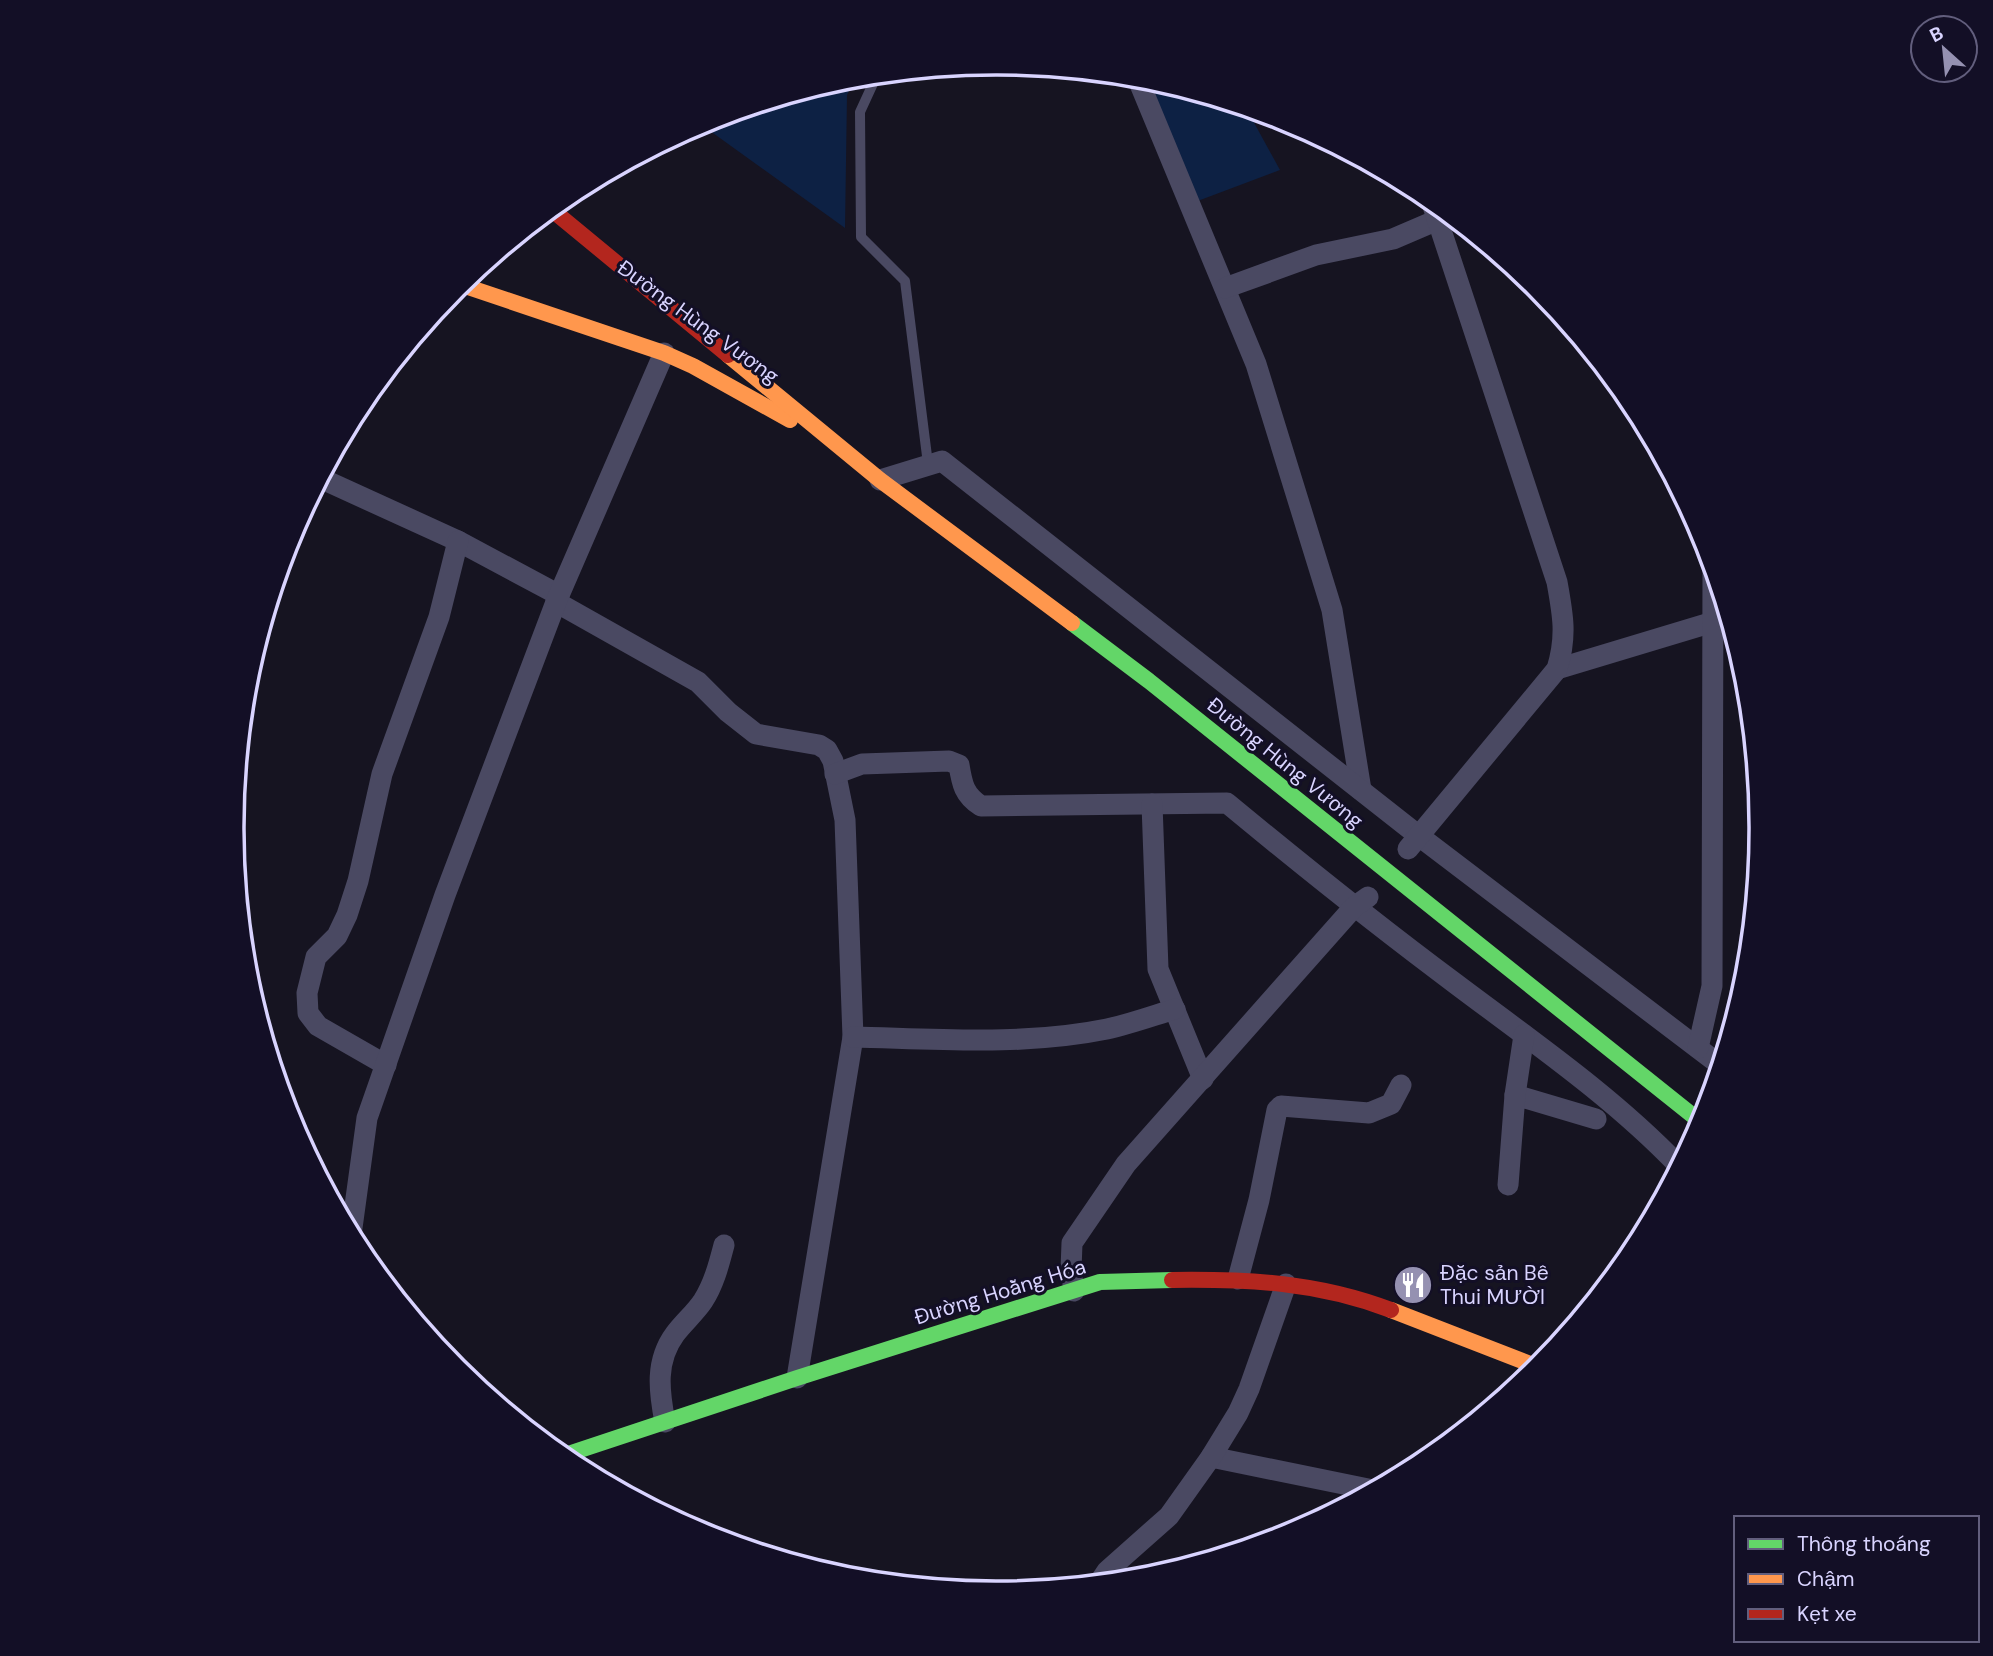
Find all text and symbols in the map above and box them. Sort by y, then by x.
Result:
north arrow [1909,14,1979,84]
text: B [1925,20,1948,48]
street label: Đường Hùng Vương [612,254,785,390]
street label: Đường Hùng Vương [1201,691,1369,835]
street label: Đường Hoằng Hóa [911,1253,1089,1331]
place label: Đặc sản Bê Thui MƯỜI [1440,1259,1549,1311]
restaurant icon: Đặc sản Bê Thui MƯỜI [1392,1264,1434,1306]
legend [1734,1516,1979,1642]
text: Thông thoáng [1797,1530,1931,1558]
text: Chậm [1797,1565,1855,1593]
text: Kẹt xe [1797,1600,1857,1628]

